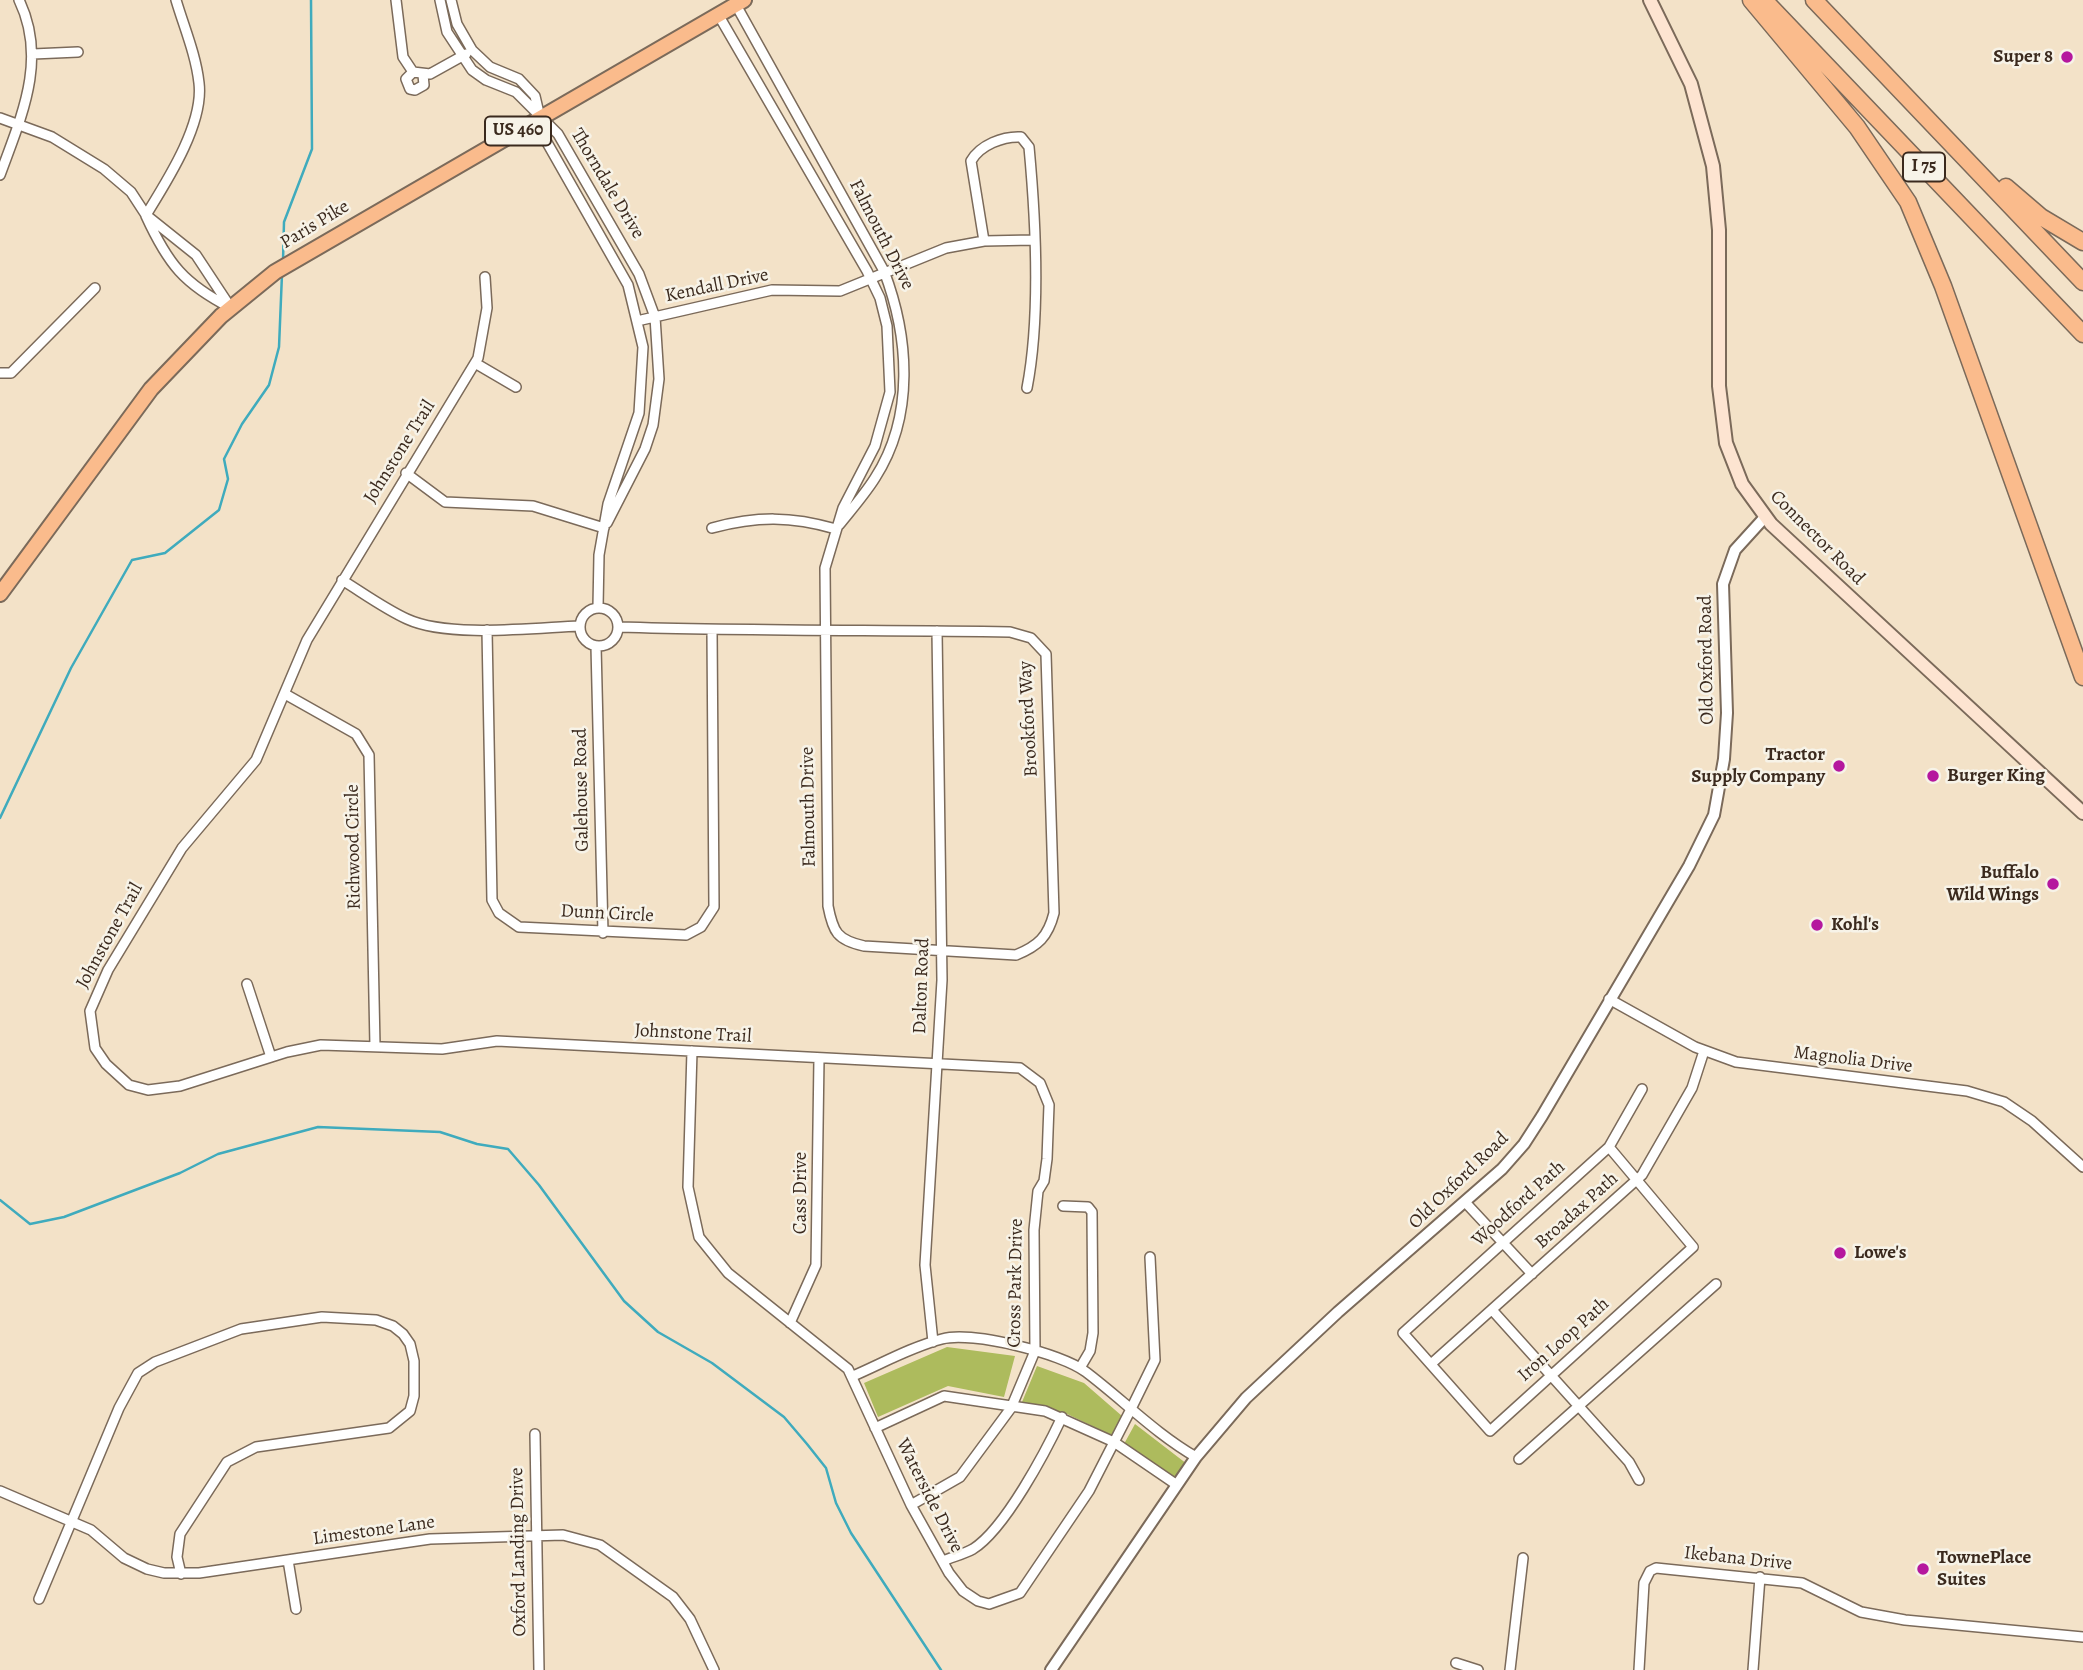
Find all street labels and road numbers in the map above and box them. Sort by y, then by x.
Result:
road number: US 460 [485,116,551,146]
street label: Thorndale Drive [565,125,649,243]
road number: I 75 [1903,152,1945,182]
street label: Falmouth Drive [843,176,919,294]
street label: Paris Pike [276,196,354,254]
street label: Kendall Drive [663,264,771,308]
street label: Johnstone Trail [359,396,441,508]
street label: Connector Road [1765,486,1869,590]
street label: Old Oxford Road [1694,595,1720,725]
street label: Brookford Way [1015,660,1043,778]
street label: Galehouse Road [570,728,594,852]
street label: Falmouth Drive [797,746,821,868]
street label: Richwood Circle [342,784,366,910]
street label: Johnstone Trail [72,879,148,993]
street label: Dunn Circle [560,900,654,928]
street label: Dalton Road [909,937,935,1035]
street label: Johnstone Trail [634,1020,752,1048]
street label: Magnolia Drive [1792,1041,1914,1079]
street label: Old Oxford Road [1404,1128,1514,1234]
street label: Cass Drive [790,1152,812,1234]
street label: Woodford Path [1468,1156,1570,1252]
street label: Broadax Path [1531,1168,1623,1254]
street label: Cross Park Drive [1003,1218,1029,1348]
street label: Iron Loop Path [1514,1293,1614,1387]
street label: Waterside Drive [890,1435,968,1557]
street label: Oxford Landing Drive [506,1467,532,1637]
street label: Limestone Lane [312,1511,436,1551]
street label: Ikebana Drive [1683,1542,1793,1576]

